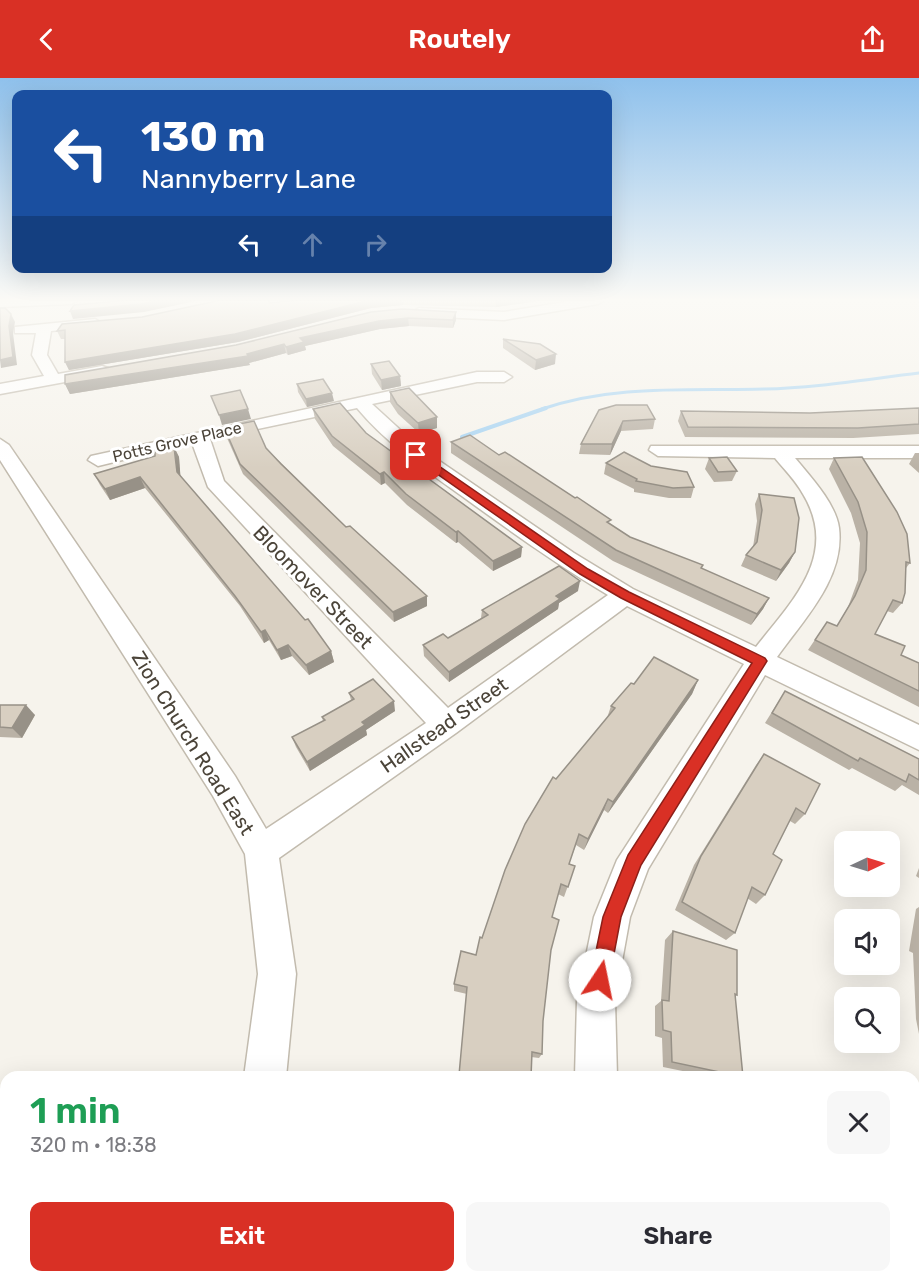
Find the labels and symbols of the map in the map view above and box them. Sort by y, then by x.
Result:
street label: Potts Grove Place [111,418,243,466]
pin [390,429,441,480]
street label: Bloomover Street [248,520,378,654]
street label: Zion Church Road East [127,647,259,839]
street label: Hallstead Street [376,672,512,778]
north arrow [834,831,900,897]
position arrow [568,948,632,1012]

